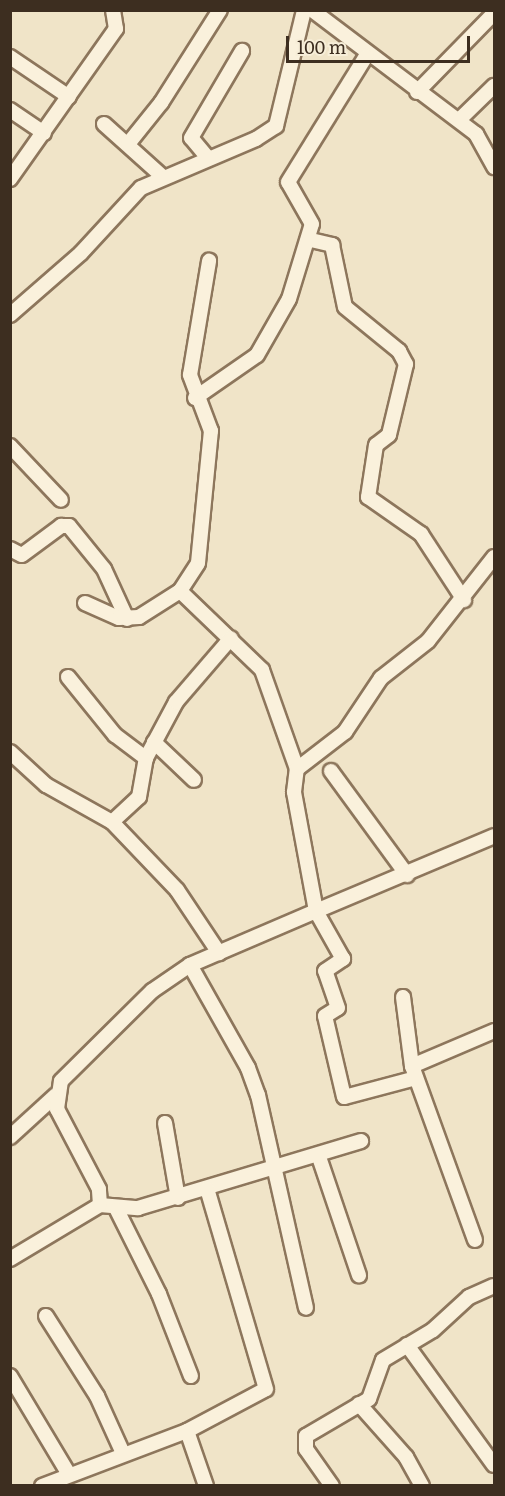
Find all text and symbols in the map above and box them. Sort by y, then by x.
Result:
scale bar [289,24,474,62]
text: 100 m [297,33,346,60]

